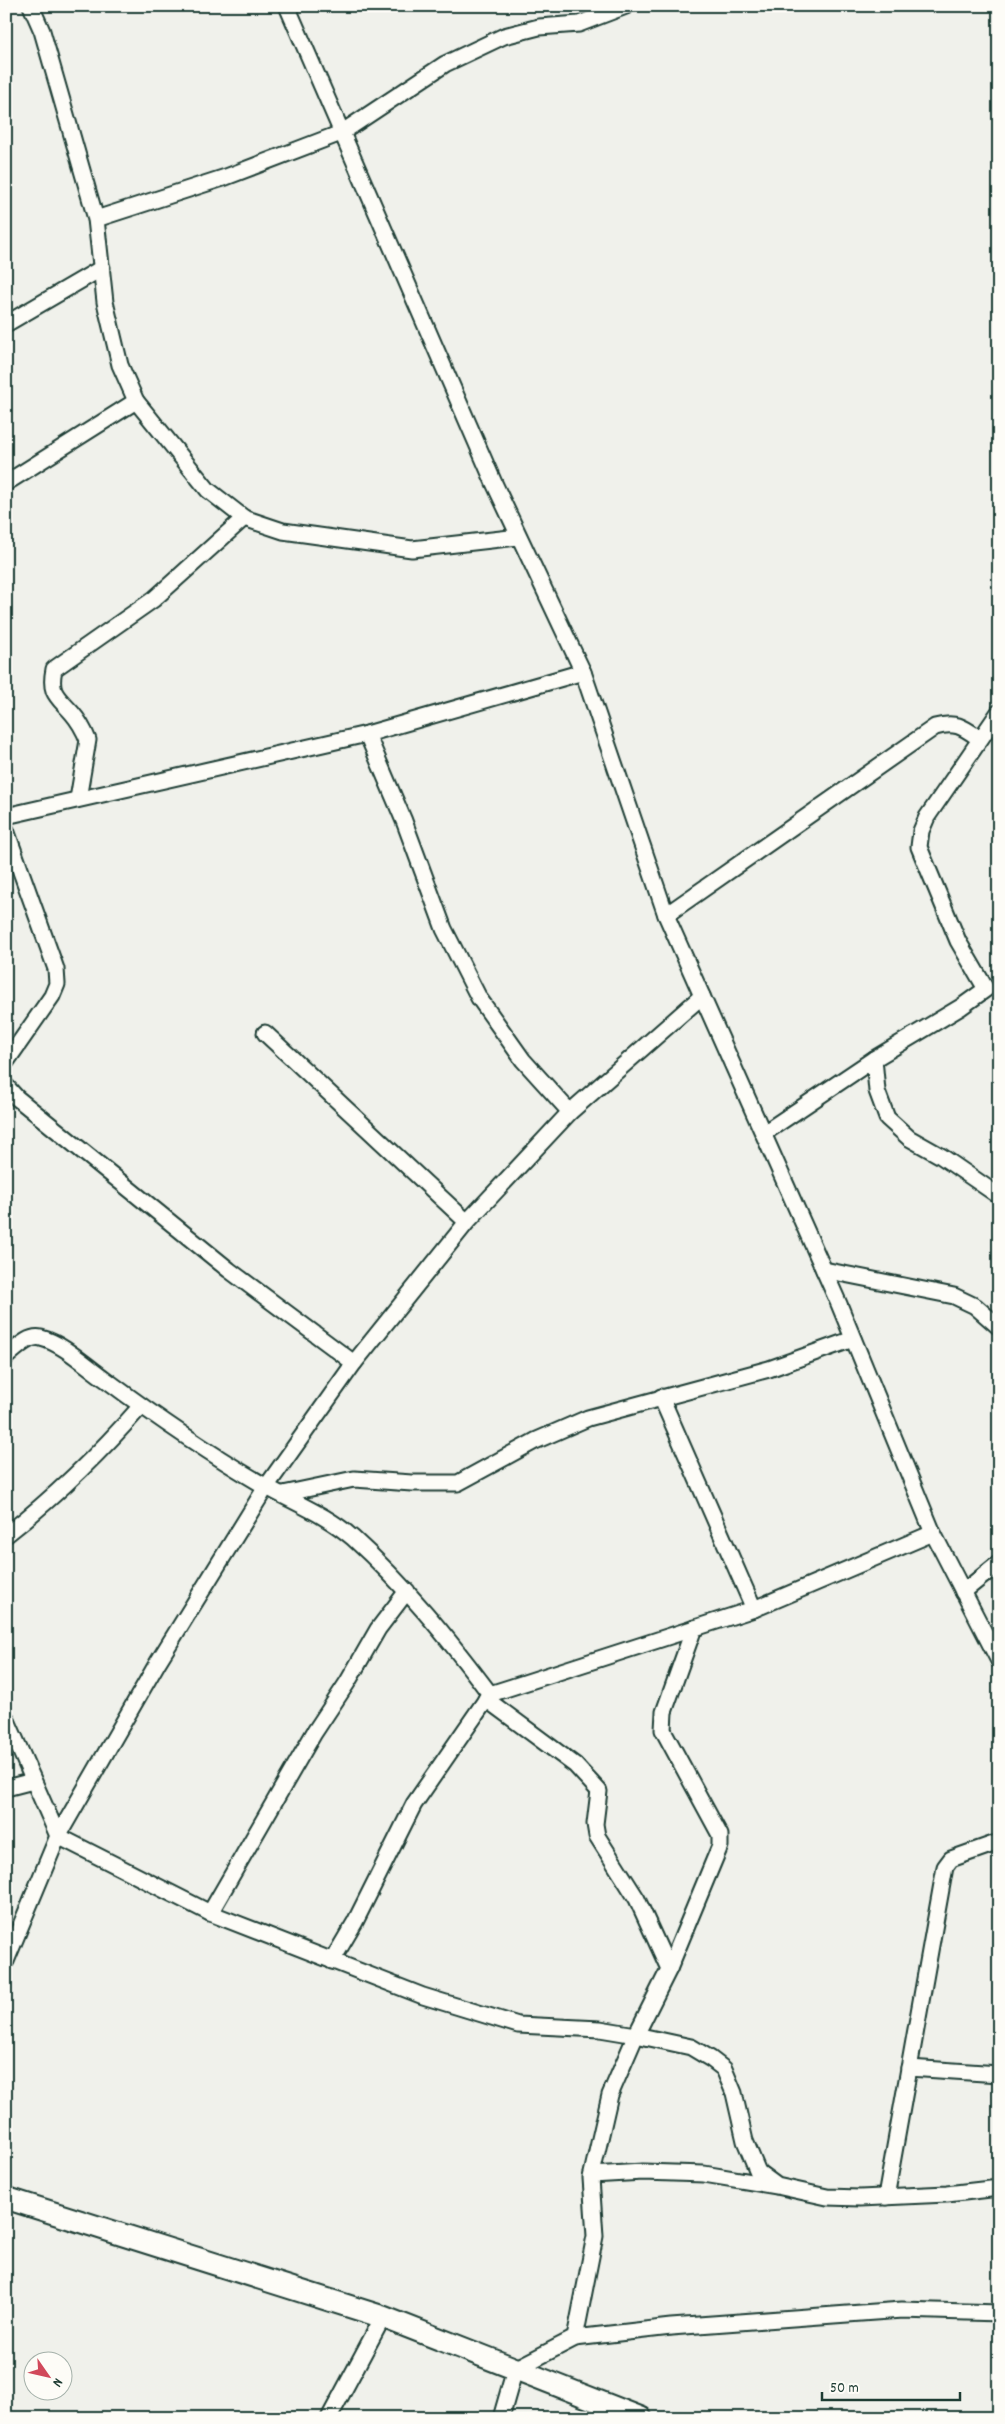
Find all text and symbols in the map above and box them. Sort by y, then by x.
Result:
north arrow [22,2352,72,2402]
scale bar [822,2369,960,2401]
text: N [47,2374,67,2391]
text: 50 m [830,2378,859,2400]

